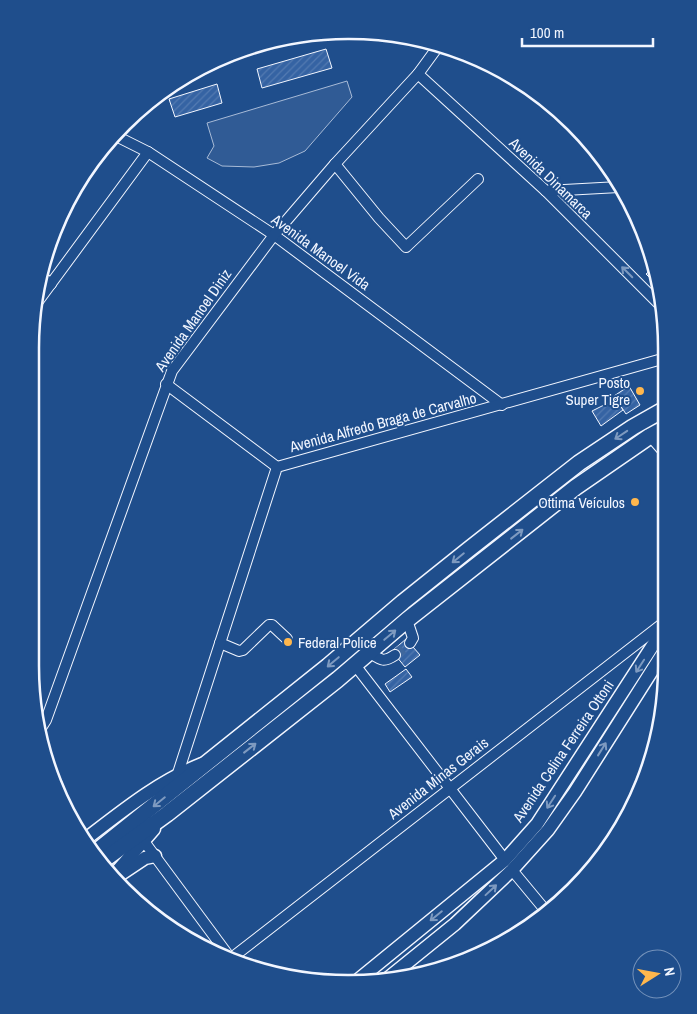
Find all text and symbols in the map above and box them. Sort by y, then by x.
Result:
scale bar [522,15,653,47]
text: 100 m [530,22,564,43]
street label: Avenida Dinamarca [504,132,597,223]
street label: Avenida Manoel Vida [267,208,375,295]
street label: Avenida Manoel Diniz [149,264,236,376]
one-way arrow [620,266,633,278]
place label: Posto Super Tigre [566,372,630,410]
marker: Posto Super Tigre [634,385,646,397]
street label: Avenida Alfredo Braga de Carvalho [286,387,479,457]
one-way arrow [614,430,628,440]
place label: Ottima Veículos [538,492,625,513]
marker: Ottima Veículos [629,496,641,508]
one-way arrow [510,529,524,539]
one-way arrow [452,552,465,563]
one-way arrow [383,629,396,641]
place label: Federal Police [298,632,377,653]
marker: Federal Police [282,636,294,648]
one-way arrow [327,656,340,667]
one-way arrow [635,659,645,673]
street label: Avenida Celina Ferreira Ottoni [507,676,619,827]
street label: Avenida Minas Gerais [383,732,493,825]
one-way arrow [243,743,256,754]
one-way arrow [597,743,607,757]
one-way arrow [546,795,556,809]
one-way arrow [153,796,166,807]
one-way arrow [484,884,497,896]
one-way arrow [430,910,443,921]
north arrow [632,949,682,999]
text: N [660,966,679,977]

